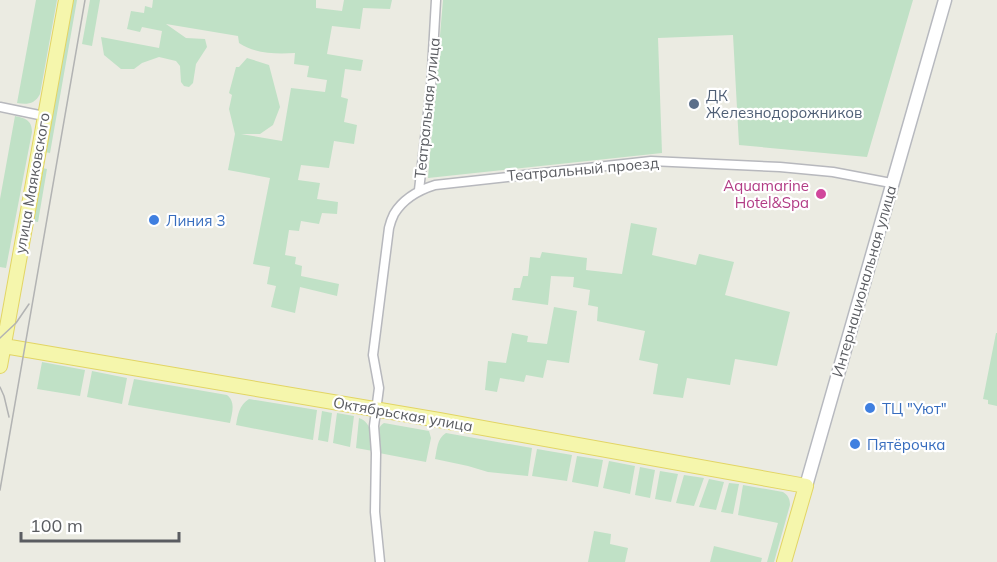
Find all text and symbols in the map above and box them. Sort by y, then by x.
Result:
street label: Театральная улица [410,37,444,179]
place label: ДК Железнодорожников [706,86,862,122]
marker: ДК Железнодорожников [687,97,701,111]
street label: улица Маяковского [10,111,54,255]
street label: Театральный проезд [506,153,660,185]
place label: Aquamarine Hotel&Spa [723,176,809,212]
street label: Интернациональная улица [828,183,900,379]
marker: Aquamarine Hotel&Spa [814,187,828,201]
place label: Линия 3 [166,211,225,230]
marker: Линия 3 [147,213,161,227]
street label: Октябрьская улица [332,392,474,436]
place label: ТЦ "Уют" [882,399,947,418]
marker: ТЦ "Уют" [863,401,877,415]
place label: Пятёрочка [867,435,945,454]
marker: Пятёрочка [848,437,862,451]
scale bar [21,505,178,543]
text: 100 m [30,514,83,537]

